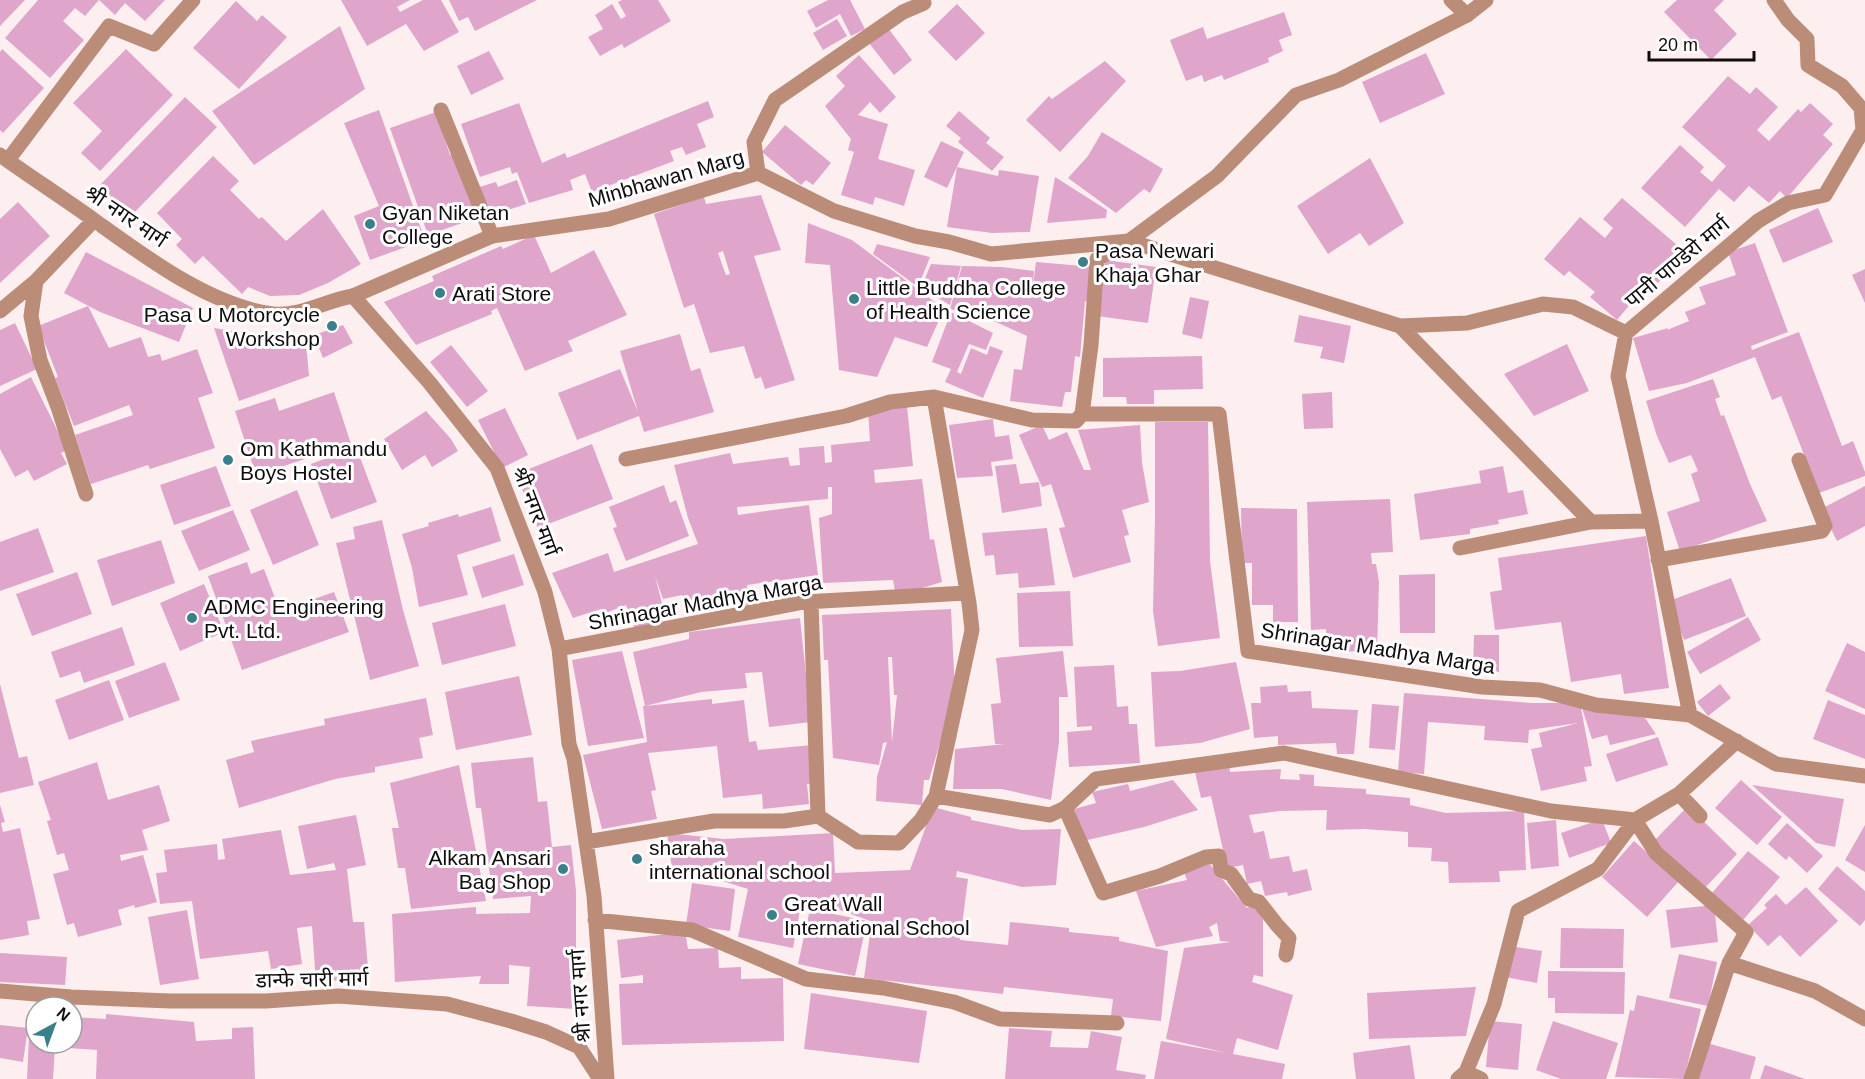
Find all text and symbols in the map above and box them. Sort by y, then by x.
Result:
scale bar [1649,24,1754,62]
text: 20 m [1658,35,1698,55]
street label: Minbhawan Marg [585,145,747,211]
street label: श्री नगर मार्ग [81,180,172,252]
place label: Gyan Niketan College [382,201,509,248]
street label: पानी पाण्डेरो मार्ग [1620,211,1735,312]
marker: Gyan Niketan College [363,217,377,231]
place label: Pasa Newari Khaja Ghar [1095,239,1214,286]
marker: Pasa Newari Khaja Ghar [1076,255,1090,269]
place label: Little Buddha College of Health Science [866,276,1066,323]
place label: Arati Store [452,282,551,305]
marker: Arati Store [433,286,447,300]
marker: Little Buddha College of Health Science [847,292,861,306]
place label: Pasa U Motorcycle Workshop [144,303,320,350]
marker: Pasa U Motorcycle Workshop [325,319,339,333]
place label: Om Kathmandu Boys Hostel [240,437,387,484]
marker: Om Kathmandu Boys Hostel [221,453,235,467]
street label: श्री नगर मार्ग [508,463,564,560]
street label: Shrinagar Madhya Marga [586,570,824,634]
place label: ADMC Engineering Pvt. Ltd. [204,595,384,642]
marker: ADMC Engineering Pvt. Ltd. [185,611,199,625]
street label: Shrinagar Madhya Marga [1259,618,1497,678]
place label: sharaha international school [649,836,830,883]
place label: Alkam Ansari Bag Shop [428,846,551,893]
marker: sharaha international school [630,852,644,866]
marker: Alkam Ansari Bag Shop [556,862,570,876]
place label: Great Wall International School [784,892,970,939]
marker: Great Wall International School [765,908,779,922]
street label: श्री नगर मार्ग [565,947,595,1044]
street label: डान्फे चारी मार्ग [254,966,370,992]
north arrow [24,995,84,1055]
text: N [54,1004,73,1024]

